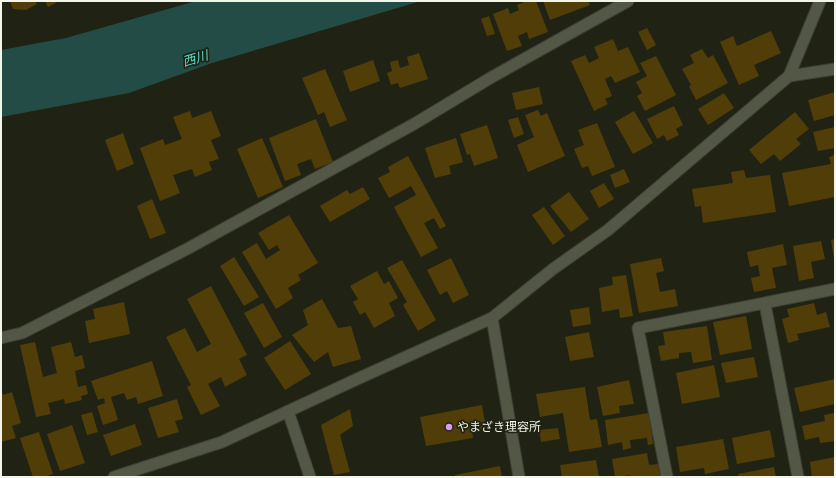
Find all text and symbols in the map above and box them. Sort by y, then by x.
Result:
water label: 西川 [181,47,212,69]
place label: やまざき理容所 [457,420,541,434]
marker: やまざき理容所 [444,422,454,432]

